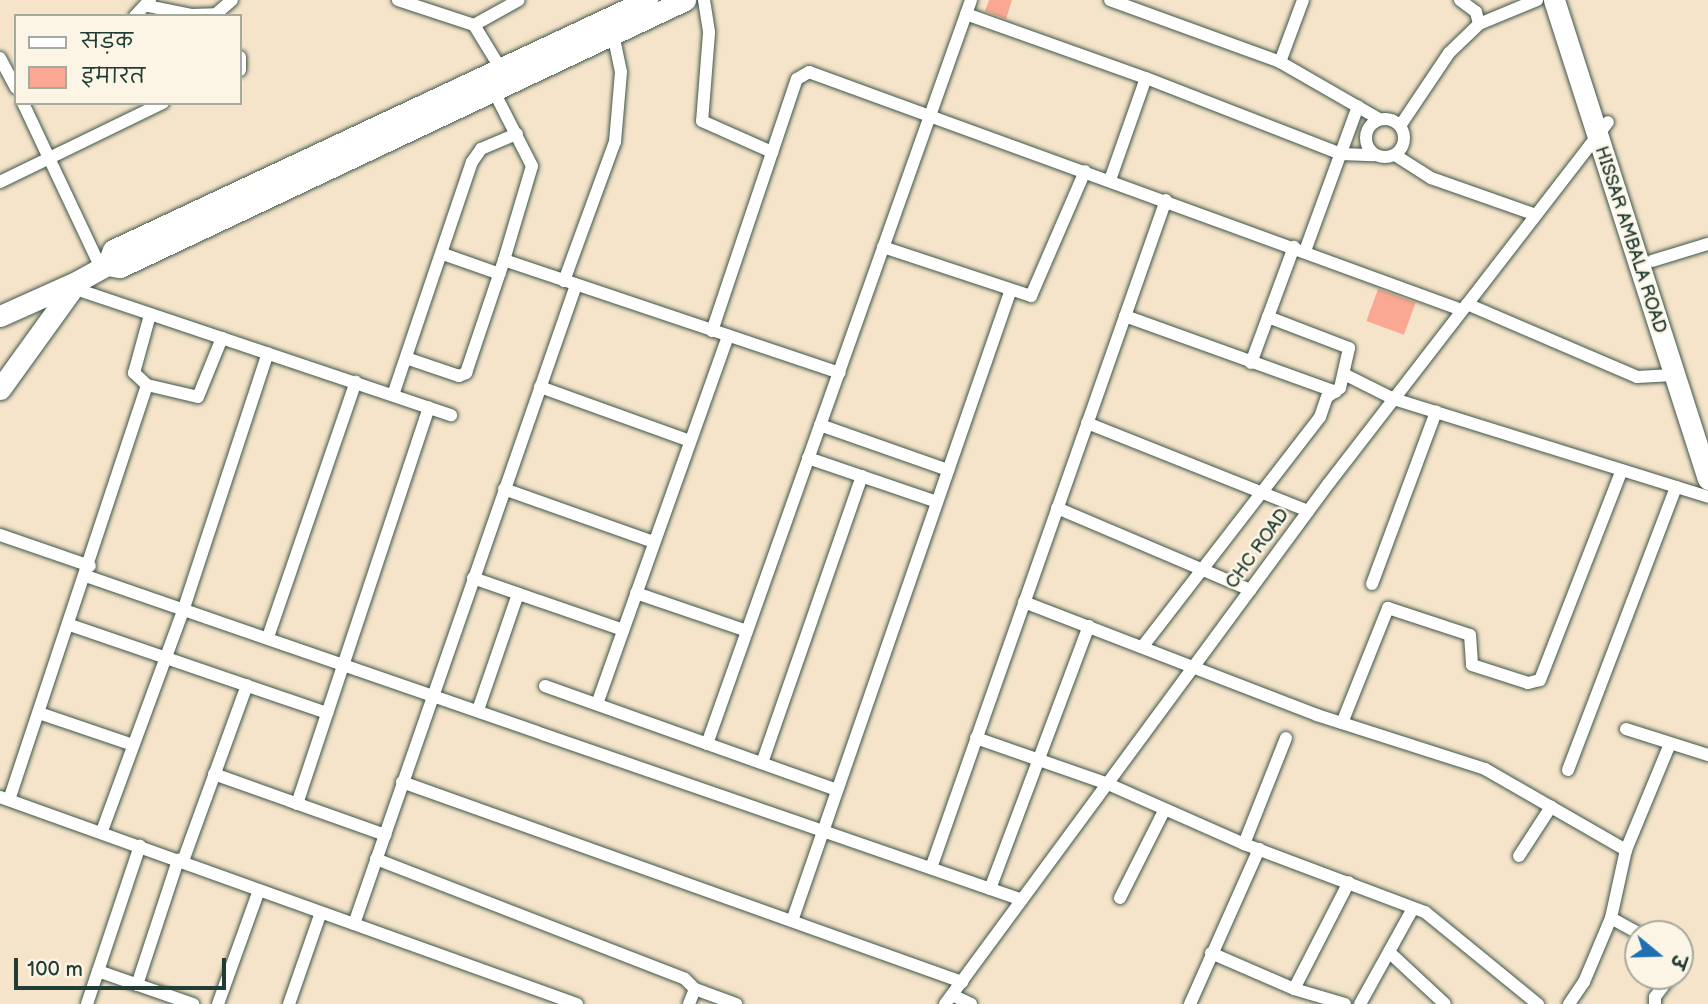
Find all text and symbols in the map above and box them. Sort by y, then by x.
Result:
legend [14,14,242,105]
text: सड़क [81,29,133,54]
text: इमारत [81,64,145,89]
street label: HISSAR AMBALA ROAD [1590,144,1670,336]
street label: CHC ROAD [1222,505,1294,593]
north arrow [1624,920,1694,990]
scale bar [18,944,229,988]
text: उ [1665,952,1690,971]
text: 100 m [27,957,83,982]

